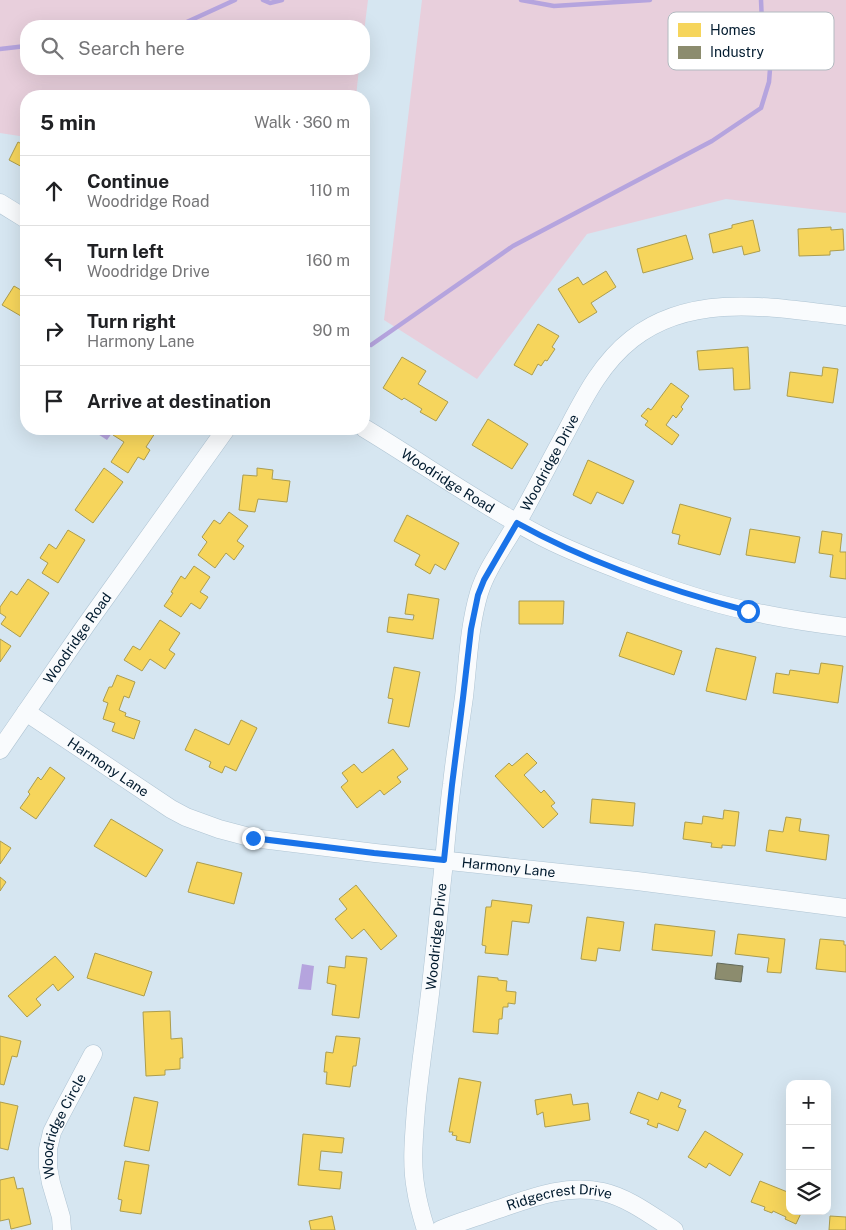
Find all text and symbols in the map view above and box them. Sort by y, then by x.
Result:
legend [668,12,834,70]
search box [20,20,370,75]
text: Homes [710,22,756,38]
icon: search [38,34,66,62]
text: Search here [78,37,185,59]
text: Industry [710,44,765,60]
text: 5 min [40,110,96,135]
text: Walk · 360 m [254,113,350,132]
text: Continue [87,170,169,192]
icon: ahead [40,177,68,205]
text: 110 m [309,181,350,200]
text: Woodridge Road [87,192,209,211]
text: Turn left [87,240,164,262]
icon: left [40,247,68,275]
text: 160 m [306,251,350,270]
text: Woodridge Drive [87,262,210,281]
text: Turn right [87,310,176,332]
icon: right [40,317,68,345]
text: 90 m [313,321,350,340]
text: Harmony Lane [87,332,195,351]
icon: arrive [40,387,68,415]
text: Arrive at destination [87,390,271,412]
street label: Woodridge Drive [517,411,582,514]
street label: Woodridge Road [398,445,497,516]
street label: Woodridge Road [40,590,115,687]
route start [737,600,760,623]
street label: Harmony Lane [65,734,152,800]
route end [242,827,265,850]
street label: Harmony Lane [461,854,556,880]
street label: Woodridge Drive [423,882,450,991]
street label: Woodridge Circle [40,1071,89,1180]
map controls [786,1080,831,1215]
button: + [786,1080,831,1125]
button: − [786,1125,831,1170]
button: layers [786,1170,831,1215]
street label: Ridgecrest Drive [504,1181,614,1214]

